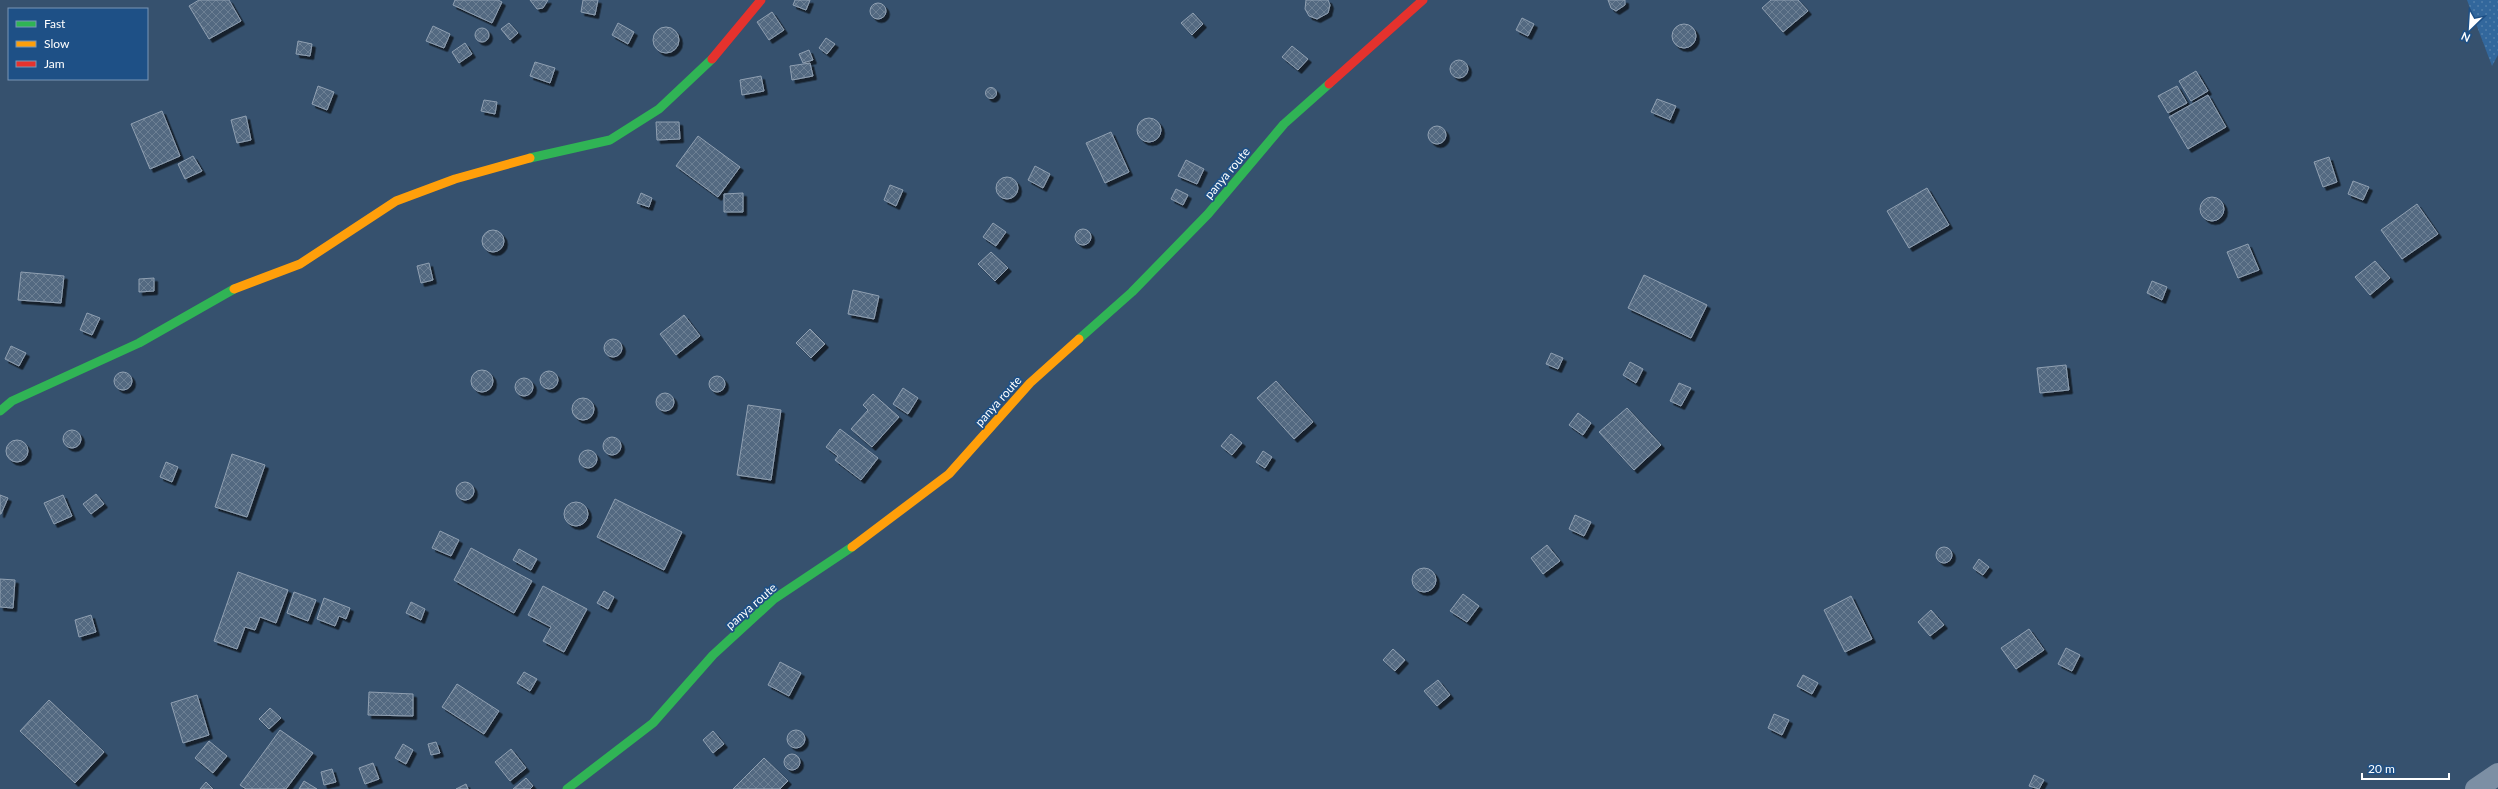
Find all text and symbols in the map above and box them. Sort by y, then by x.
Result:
legend [8,8,148,80]
north arrow [2450,8,2490,48]
text: Fast [44,16,66,31]
text: N [2459,30,2472,45]
text: Slow [44,36,70,51]
text: Jam [44,56,65,71]
street label: panya route [1201,144,1253,202]
street label: panya route [971,373,1025,429]
street label: panya route [722,580,780,632]
scale bar [2362,755,2449,781]
text: 20 m [2368,761,2395,776]

